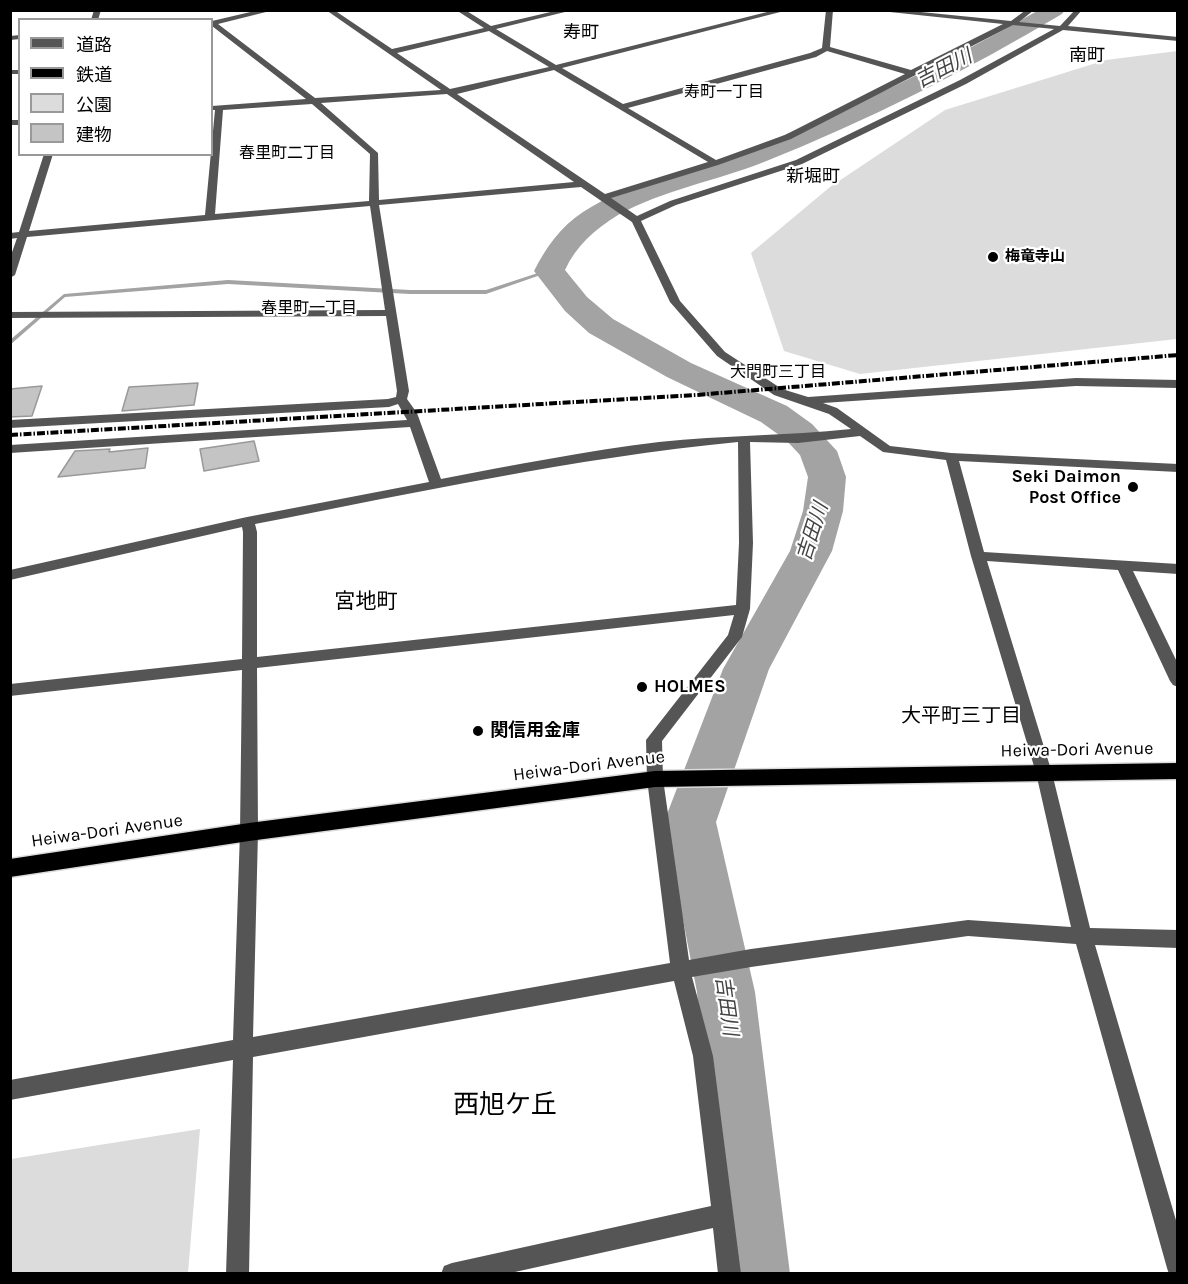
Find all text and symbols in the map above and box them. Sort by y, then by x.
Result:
legend [18,18,213,156]
district label: 寿町 [563,22,599,44]
text: 道路 [76,34,112,56]
water label: 吉田川 [912,45,976,93]
district label: 南町 [1069,45,1105,67]
text: 鉄道 [76,64,112,86]
district label: 寿町一丁目 [684,82,764,102]
text: 公園 [76,94,112,116]
text: 建物 [76,124,112,146]
district label: 春里町二丁目 [239,143,335,163]
district label: 新堀町 [786,166,840,188]
place label: 梅竜寺山 [1005,248,1065,266]
marker: 梅竜寺山 [986,250,1000,264]
district label: 春里町一丁目 [261,298,357,318]
district label: 大門町三丁目 [730,362,826,382]
place label: Seki Daimon Post Office [1012,466,1121,508]
marker: Seki Daimon Post Office [1126,480,1140,494]
water label: 吉田川 [792,500,834,564]
district label: 宮地町 [335,589,397,615]
place label: HOLMES [654,676,726,698]
marker: HOLMES [635,680,649,694]
district label: 大平町三丁目 [901,704,1021,728]
place label: 関信用金庫 [490,720,580,742]
marker: 関信用金庫 [471,724,485,738]
street label: Heiwa-Dori Avenue [1000,738,1154,762]
street label: Heiwa-Dori Avenue [512,746,666,786]
street label: Heiwa-Dori Avenue [30,810,184,852]
water label: 吉田川 [710,975,742,1037]
district label: 西旭ケ丘 [453,1090,557,1122]

